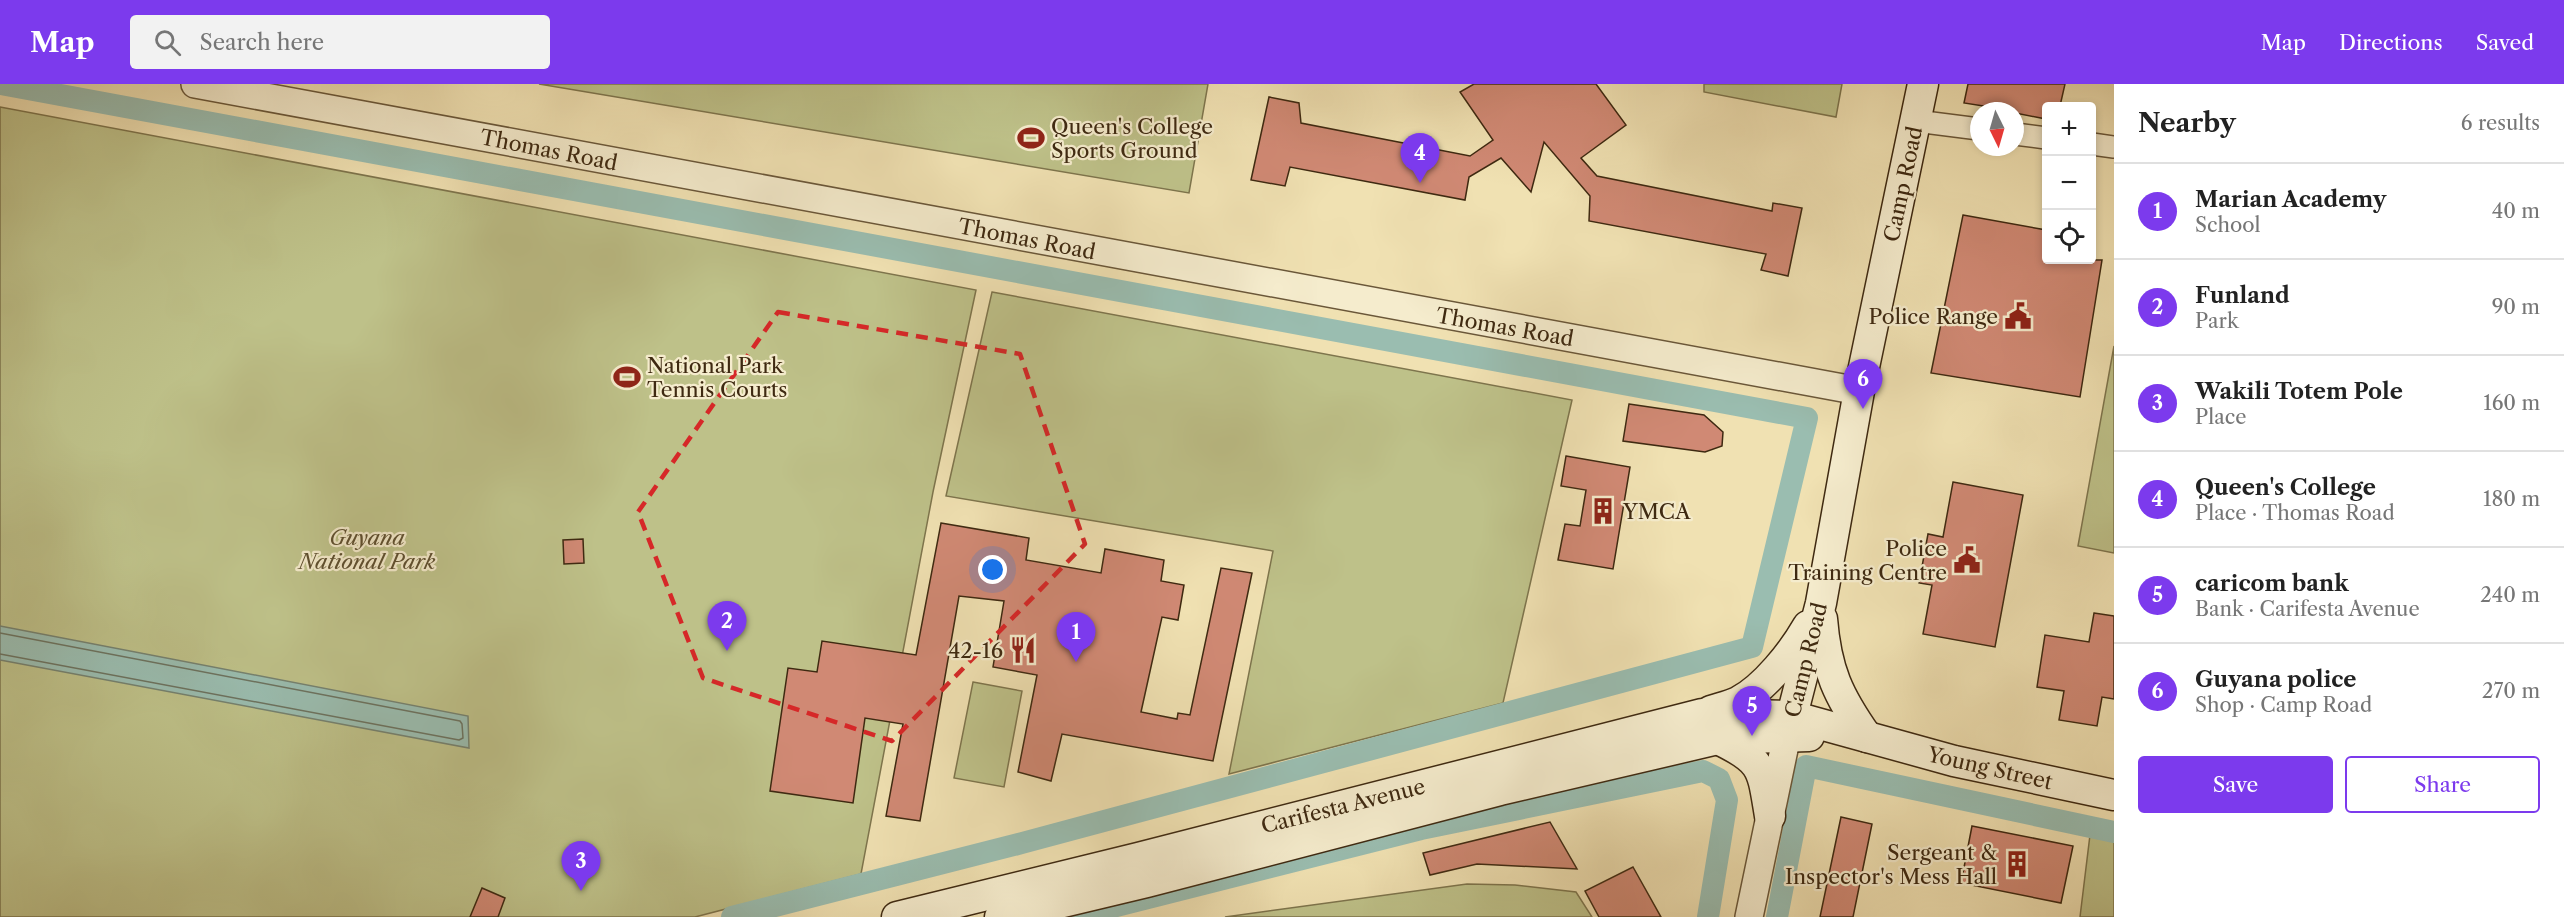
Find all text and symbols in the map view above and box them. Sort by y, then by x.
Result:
search box [130,15,550,69]
text: Map [30,25,94,59]
icon: search [151,26,184,59]
text: Search here [199,29,324,56]
text: Map [2261,30,2306,55]
text: Directions [2339,30,2443,55]
text: Saved [2476,30,2534,55]
north arrow [1970,102,2024,156]
map controls [2042,102,2096,264]
button: + [2042,102,2096,156]
text: Nearby [2138,107,2236,139]
text: 6 results [2461,111,2540,135]
place label: Queen's College Sports Ground [1051,114,1213,163]
sports icon: Queen's College Sports Ground [1016,123,1046,153]
street label: Thomas Road [478,124,620,176]
street label: Camp Road [1879,124,1927,244]
pin: 4 [1400,134,1440,183]
button: − [2042,156,2096,210]
text: Marian Academy [2195,186,2386,213]
text: 1 [2153,199,2162,223]
text: 40 m [2492,199,2540,223]
button: locate [2042,210,2096,264]
street label: Thomas Road [956,213,1098,265]
text: School [2195,213,2260,237]
text: Funland [2195,282,2290,309]
text: 2 [2152,295,2163,319]
text: 90 m [2492,295,2540,319]
public building icon: Police Range [2003,301,2033,331]
street label: Thomas Road [1434,303,1576,351]
place label: Police Range [1868,304,1998,329]
text: Park [2195,309,2238,333]
place label: National Park Tennis Courts [647,353,787,402]
pin: 6 [1844,360,1882,409]
sports icon: National Park Tennis Courts [612,362,642,392]
text: Wakili Totem Pole [2195,378,2403,405]
text: 3 [2152,391,2163,415]
text: 160 m [2483,391,2540,415]
text: Place [2195,405,2246,429]
text: Queen's College [2195,474,2376,501]
text: 4 [2152,487,2163,511]
text: 180 m [2483,487,2540,511]
building icon: YMCA [1588,496,1618,526]
place label: YMCA [1622,499,1691,524]
text: Place · Thomas Road [2195,501,2395,525]
park label: Guyana National Park [297,525,435,574]
place label: Police Training Centre [1788,536,1947,585]
public building icon: Police Training Centre [1952,545,1982,575]
your location [978,555,1007,584]
text: caricom bank [2195,570,2349,597]
text: 5 [2152,583,2163,607]
text: 240 m [2480,583,2540,607]
text: Bank · Carifesta Avenue [2195,597,2420,621]
street label: Camp Road [1780,600,1832,720]
pin: 2 [708,602,746,651]
pin: 1 [1056,612,1096,662]
restaurant icon: 42-16 [1008,635,1038,665]
place label: 42-16 [948,638,1003,663]
text: Guyana police [2195,666,2357,693]
text: 6 [2152,679,2163,703]
text: 270 m [2482,679,2540,703]
pin: 5 [1732,686,1772,736]
text: Shop · Camp Road [2195,693,2372,717]
street label: Young Street [1924,741,2056,795]
button: Save [2138,756,2333,813]
button: Share [2345,756,2540,813]
street label: Carifesta Avenue [1258,774,1428,838]
place label: Sergeant & Inspector's Mess Hall [1785,840,1997,889]
pin: 3 [562,842,600,891]
building icon: Sergeant & Inspector's Mess Hall [2002,849,2032,879]

